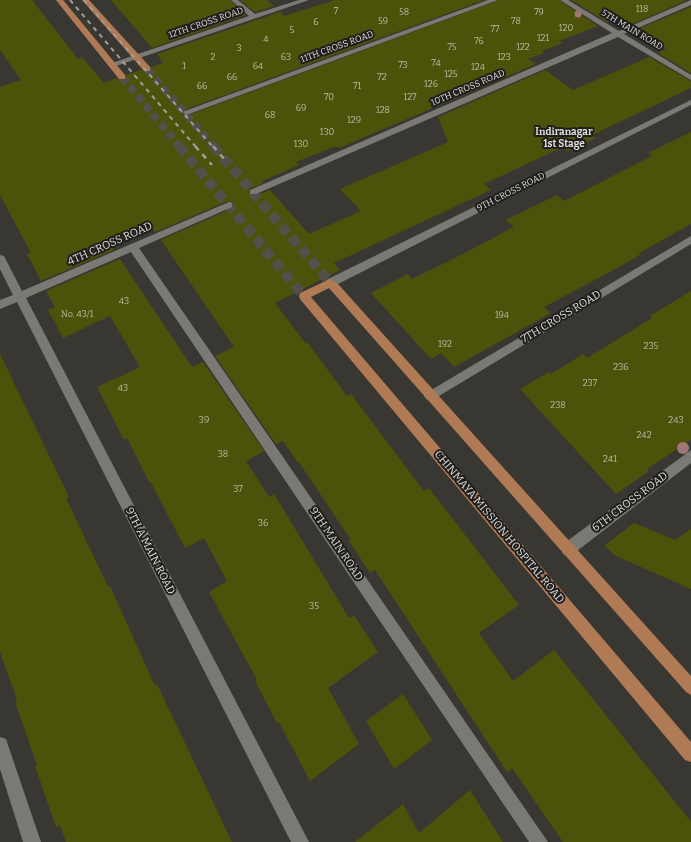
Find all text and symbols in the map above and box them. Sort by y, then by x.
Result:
house number: 118 [636,4,648,14]
street label: 12TH CROSS ROAD [167,5,245,41]
house number: 7 [334,6,338,16]
house number: 58 [399,7,409,17]
house number: 79 [534,7,544,17]
street label: 5TH MAIN ROAD [599,7,665,53]
house number: 59 [378,16,388,26]
house number: 78 [511,16,521,26]
house number: 6 [313,17,319,27]
house number: 120 [559,23,573,33]
house number: 77 [490,24,500,34]
house number: 5 [290,25,294,35]
street label: 11TH CROSS ROAD [299,29,375,65]
house number: 121 [537,33,549,43]
house number: 4 [263,34,269,44]
house number: 76 [474,36,484,46]
house number: 75 [447,42,457,52]
house number: 122 [516,42,530,52]
house number: 3 [236,43,242,53]
house number: 2 [211,52,215,62]
house number: 63 [281,52,291,62]
house number: 123 [497,52,511,62]
house number: 74 [431,58,441,68]
house number: 73 [398,60,408,70]
house number: 1 [182,61,186,71]
house number: 64 [253,61,263,71]
house number: 124 [471,62,485,72]
street label: 10TH CROSS ROAD [429,68,507,108]
house number: 125 [444,69,458,79]
house number: 66 [227,72,237,82]
house number: 72 [377,72,387,82]
house number: 126 [424,79,438,89]
house number: 66 [197,81,207,91]
house number: 71 [353,81,361,91]
house number: 70 [324,92,334,102]
house number: 127 [404,92,416,102]
house number: 69 [296,103,306,113]
house number: 128 [376,105,390,115]
house number: 68 [265,110,275,120]
house number: 129 [347,115,361,125]
district label: Indiranagar 1st Stage [535,126,593,150]
house number: 130 [320,127,334,137]
house number: 130 [294,139,308,149]
street label: 9TH CROSS ROAD [475,170,547,214]
street label: 4TH CROSS ROAD [66,219,154,269]
street label: 7TH CROSS ROAD [519,288,603,346]
house number: 43 [119,296,129,306]
house number: No. 43/1 [61,309,93,319]
house number: 194 [495,310,509,320]
house number: 192 [438,339,452,349]
house number: 235 [644,341,658,351]
house number: 236 [613,362,629,372]
house number: 237 [583,378,597,388]
house number: 43 [118,383,128,393]
house number: 238 [550,400,566,410]
house number: 39 [199,415,209,425]
house number: 243 [668,415,684,425]
house number: 242 [636,430,652,440]
street label: CHINMAYA MISSION HOSPITAL ROAD [431,448,567,606]
house number: 38 [218,449,228,459]
house number: 241 [603,454,617,464]
street label: 6TH CROSS ROAD [589,469,671,535]
house number: 37 [233,484,243,494]
street label: 9TH A MAIN ROAD [122,505,178,597]
street label: 9TH MAIN ROAD [307,505,365,583]
house number: 36 [258,518,268,528]
house number: 35 [309,601,319,611]

